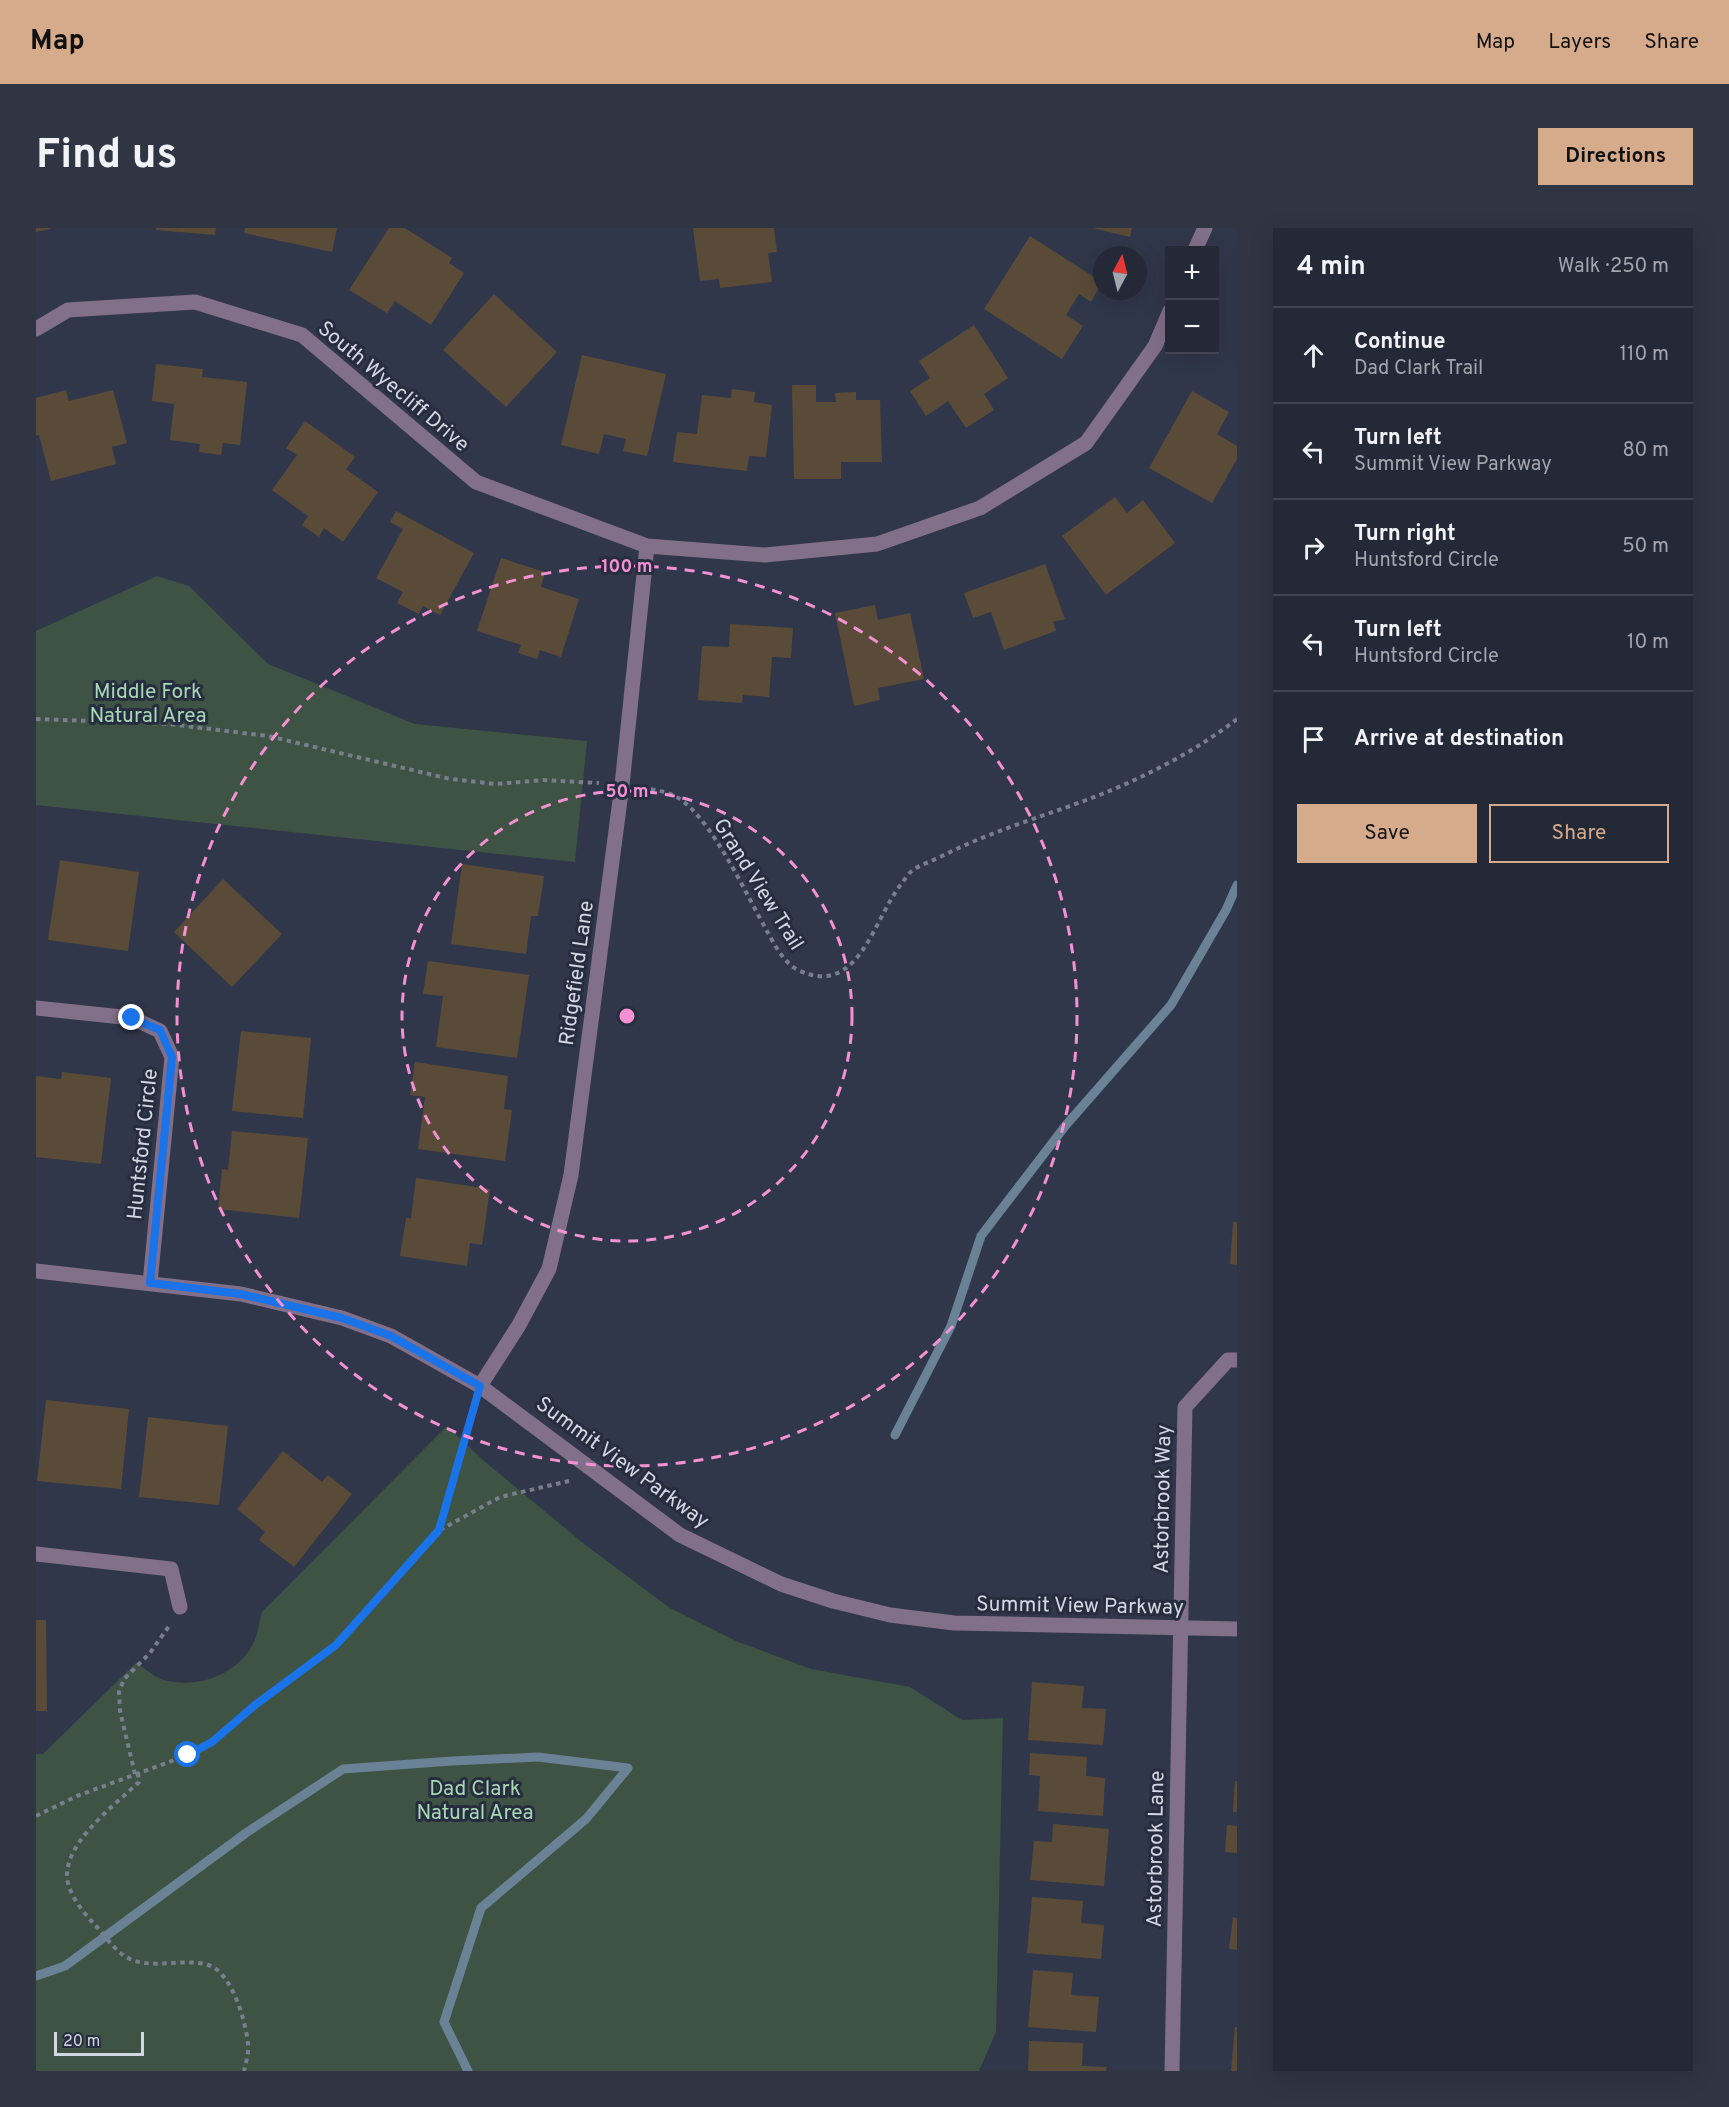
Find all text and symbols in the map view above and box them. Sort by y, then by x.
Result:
text: Map [30,24,85,60]
text: Map [1476,29,1515,56]
text: Layers [1548,29,1611,56]
text: Share [1644,29,1699,56]
button: Directions [1538,128,1693,185]
text: Find us [36,130,177,183]
north arrow [1093,246,1147,300]
map controls [1165,246,1219,354]
button: + [1165,246,1219,300]
text: 4 min [1297,251,1366,284]
text: Walk · 250 m [1558,254,1669,280]
button: − [1165,300,1219,354]
street label: South Wyecliff Drive [312,316,474,459]
text: Continue [1354,329,1445,356]
icon: ahead [1297,339,1330,372]
text: 110 m [1620,342,1669,368]
text: Dad Clark Trail [1354,356,1483,382]
text: Turn left [1354,425,1442,452]
icon: left [1297,435,1330,468]
text: 80 m [1623,438,1669,464]
text: Summit View Parkway [1354,452,1552,478]
text: Turn right [1354,521,1456,548]
icon: right [1297,531,1330,564]
text: 50 m [1622,534,1669,560]
text: Huntsford Circle [1354,548,1499,574]
text: 100 m [601,556,653,579]
text: Turn left [1354,617,1442,644]
icon: left [1297,627,1330,660]
text: 10 m [1627,630,1669,656]
text: Huntsford Circle [1354,644,1499,670]
park label: Middle Fork Natural Area [90,679,206,730]
icon: arrive [1297,723,1330,756]
text: Arrive at destination [1354,726,1564,753]
text: 50 m [605,781,649,804]
button: Save [1297,804,1477,863]
button: Share [1489,804,1669,863]
street label: Grand View Trail [706,814,809,956]
street label: Ridgefield Lane [554,899,601,1047]
route end [118,1004,144,1030]
centre of rings [617,1006,637,1026]
street label: Huntsford Circle [122,1067,165,1221]
street label: Summit View Parkway [530,1391,714,1535]
street label: Astorbrook Way [1149,1424,1178,1574]
street label: Summit View Parkway [976,1591,1184,1622]
route start [174,1741,200,1767]
street label: Astorbrook Lane [1142,1770,1171,1928]
park label: Dad Clark Natural Area [417,1776,533,1827]
scale bar [54,2029,144,2056]
text: 20 m [63,2032,100,2052]

